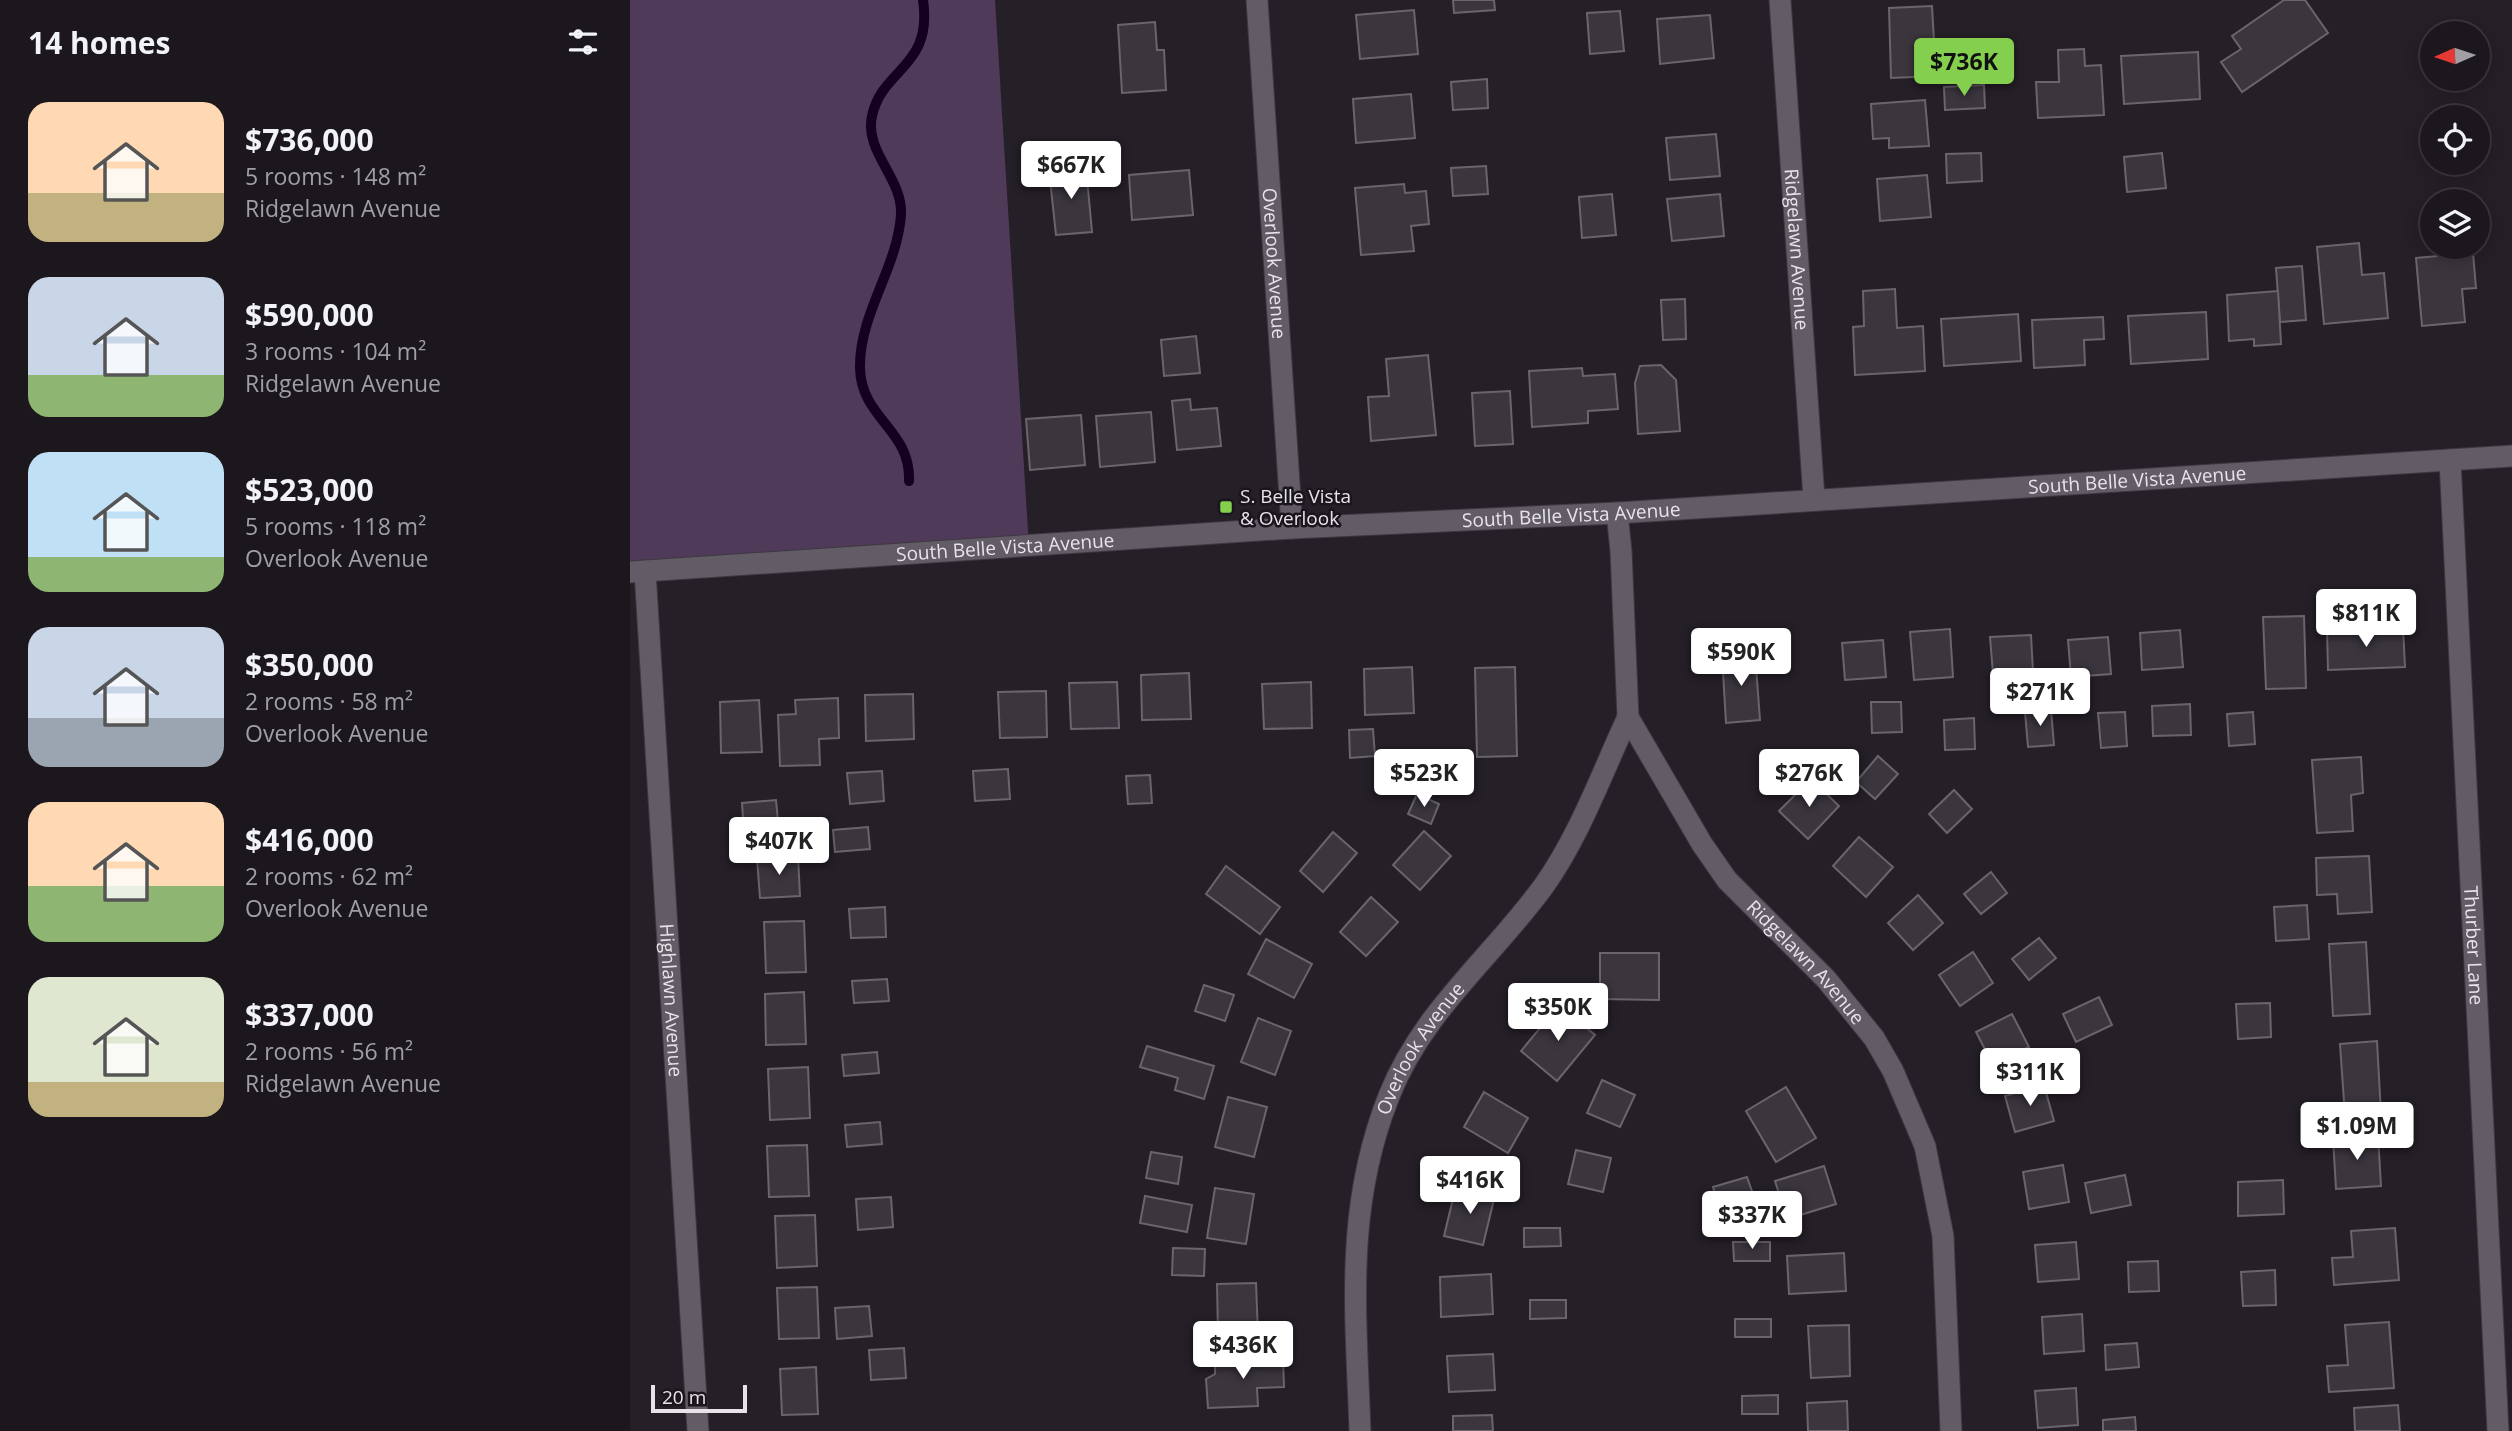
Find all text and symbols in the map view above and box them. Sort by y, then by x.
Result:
north arrow [2420,21,2490,91]
map controls [2420,21,2490,259]
text: 14 homes [28,22,171,63]
icon: filters [564,23,602,61]
pin: $736K [1915,38,2013,98]
text: $736K [1930,45,1998,77]
button: locate [2420,105,2490,175]
text: $736,000 [245,119,374,160]
icon: home [84,130,168,214]
pin: $667K [1022,142,1120,201]
text: $667K [1037,148,1105,180]
text: 5 rooms · 148 m² [245,160,426,192]
street label: Ridgelawn Avenue [1779,168,1815,331]
street label: Overlook Avenue [1256,187,1292,340]
button: layers [2420,189,2490,259]
text: Ridgelawn Avenue [245,192,441,224]
text: $590,000 [245,294,374,335]
icon: home [84,305,168,389]
text: 3 rooms · 104 m² [245,335,426,367]
text: Ridgelawn Avenue [245,367,441,399]
street label: South Belle Vista Avenue [2027,460,2247,500]
text: $523,000 [245,469,374,510]
icon: home [84,480,168,564]
place label: S. Belle Vista & Overlook [1240,483,1351,531]
street label: South Belle Vista Avenue [1461,496,1681,533]
marker: S. Belle Vista & Overlook [1218,499,1234,515]
text: 5 rooms · 118 m² [245,510,426,542]
street label: South Belle Vista Avenue [895,527,1115,567]
text: Overlook Avenue [245,542,428,574]
pin: $811K [2317,590,2415,649]
text: $811K [2332,596,2400,628]
pin: $590K [1692,628,1790,688]
text: $590K [1707,635,1775,667]
text: $350,000 [245,644,374,685]
icon: home [84,655,168,739]
pin: $271K [1991,668,2089,728]
text: $271K [2006,675,2074,707]
text: 2 rooms · 58 m² [245,685,413,717]
text: Overlook Avenue [245,717,428,749]
pin: $523K [1375,750,1473,809]
pin: $276K [1760,750,1858,809]
text: $523K [1390,756,1458,788]
text: $276K [1775,756,1843,788]
pin: $407K [730,818,828,877]
text: $416,000 [245,819,374,860]
text: $407K [745,824,813,856]
icon: home [84,830,168,914]
text: 2 rooms · 62 m² [245,860,413,892]
street label: Thurber Lane [2458,885,2490,1006]
text: Overlook Avenue [245,892,428,924]
street label: Ridgelawn Avenue [1741,894,1871,1030]
street label: Highlawn Avenue [654,923,689,1078]
street label: Overlook Avenue [1370,977,1470,1118]
pin: $350K [1509,984,1607,1043]
text: $350K [1524,990,1592,1022]
text: $337,000 [245,994,374,1035]
icon: home [84,1005,168,1089]
text: 2 rooms · 56 m² [245,1035,413,1067]
pin: $311K [1981,1048,2079,1108]
text: $311K [1996,1055,2064,1087]
text: Ridgelawn Avenue [245,1067,441,1099]
pin: $1.09M [2300,1102,2414,1162]
text: $1.09M [2317,1109,2397,1141]
pin: $416K [1421,1156,1519,1216]
text: $416K [1436,1163,1504,1195]
pin: $337K [1703,1192,1801,1251]
text: $337K [1718,1198,1786,1230]
pin: $436K [1194,1322,1292,1381]
text: $436K [1209,1328,1277,1360]
scale bar [651,1382,747,1414]
text: 20 m [662,1384,706,1410]

